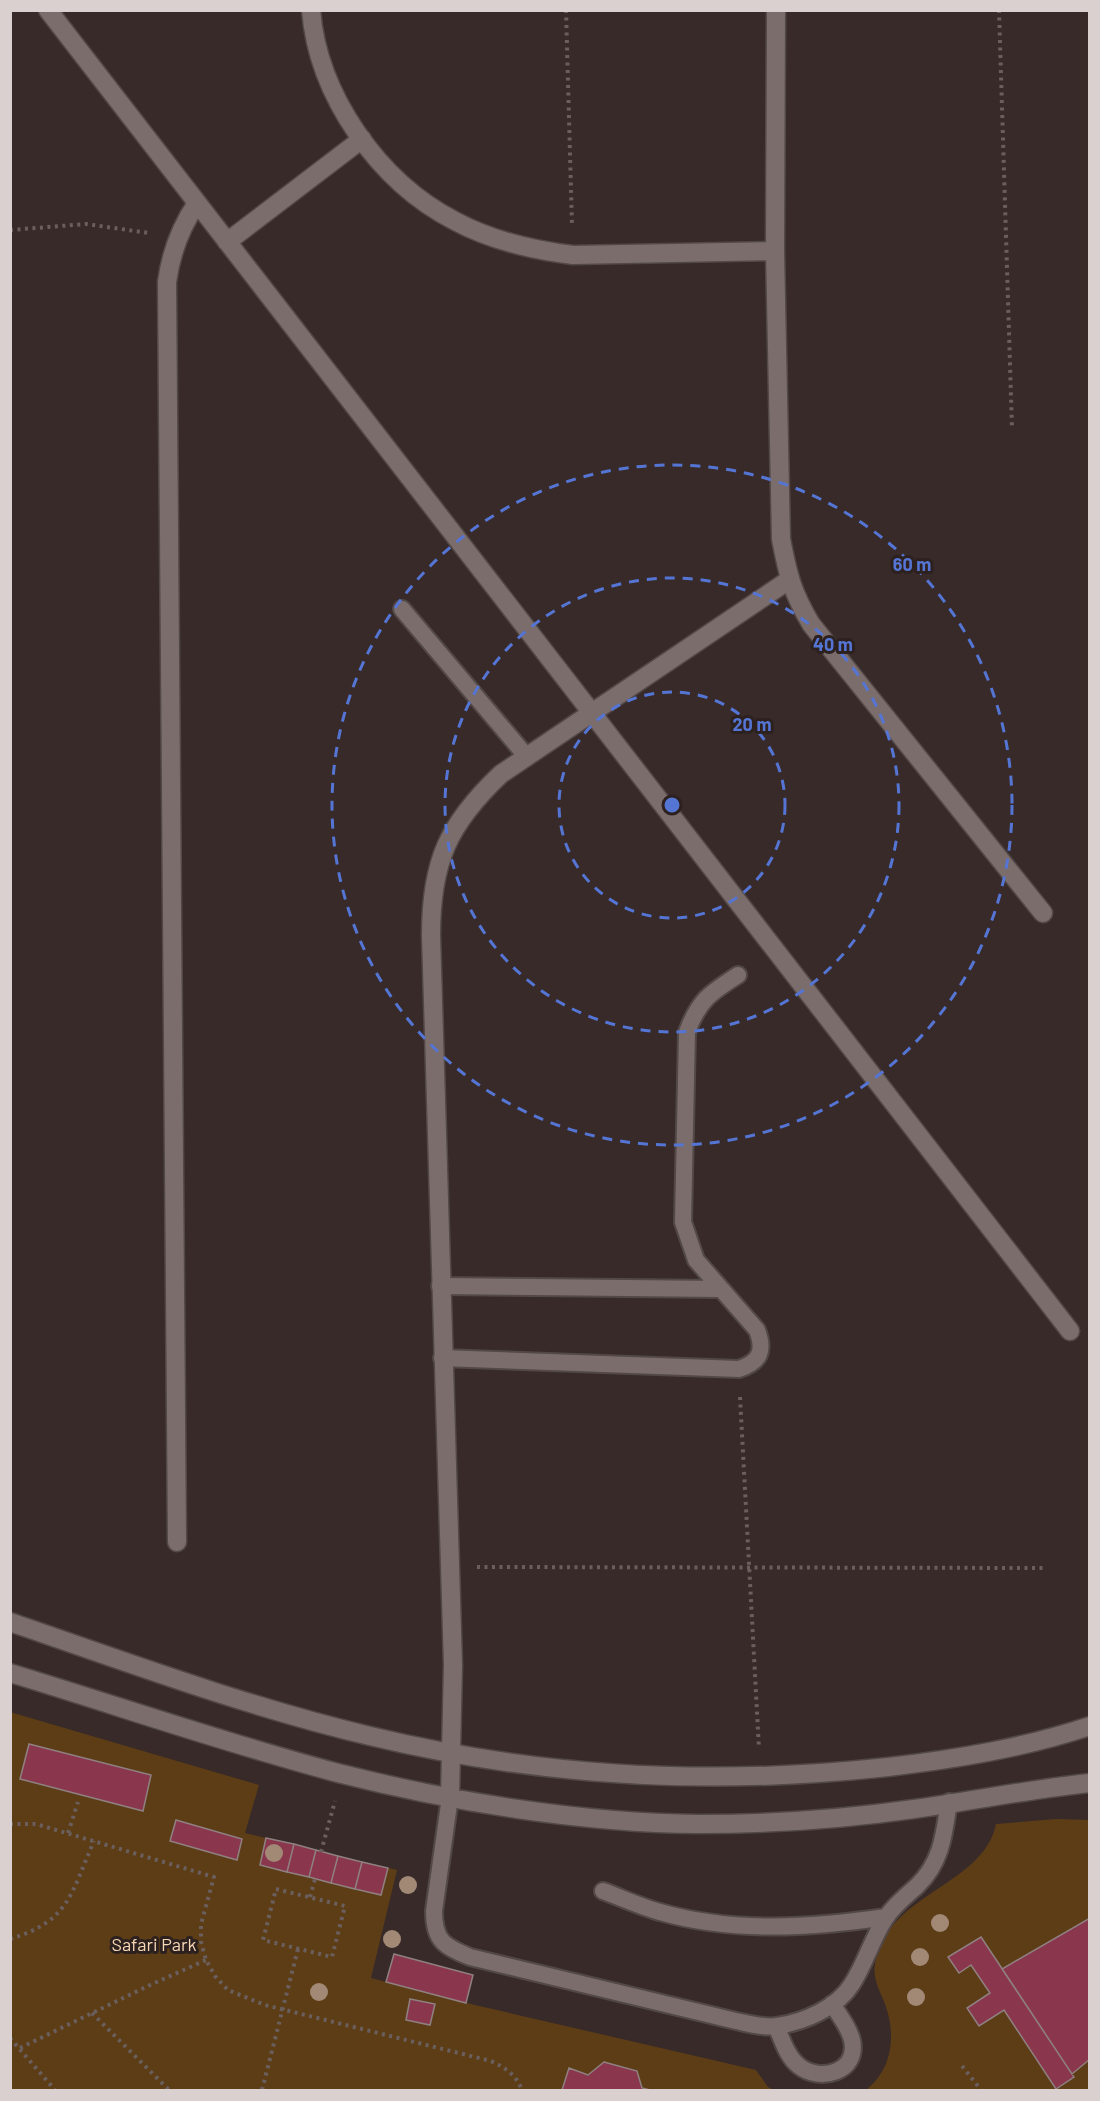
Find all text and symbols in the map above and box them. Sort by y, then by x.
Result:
text: 60 m [893,553,931,575]
text: 40 m [813,633,853,655]
text: 20 m [733,713,771,735]
centre of rings [662,795,682,815]
park label: Safari Park [112,1933,197,1955]

